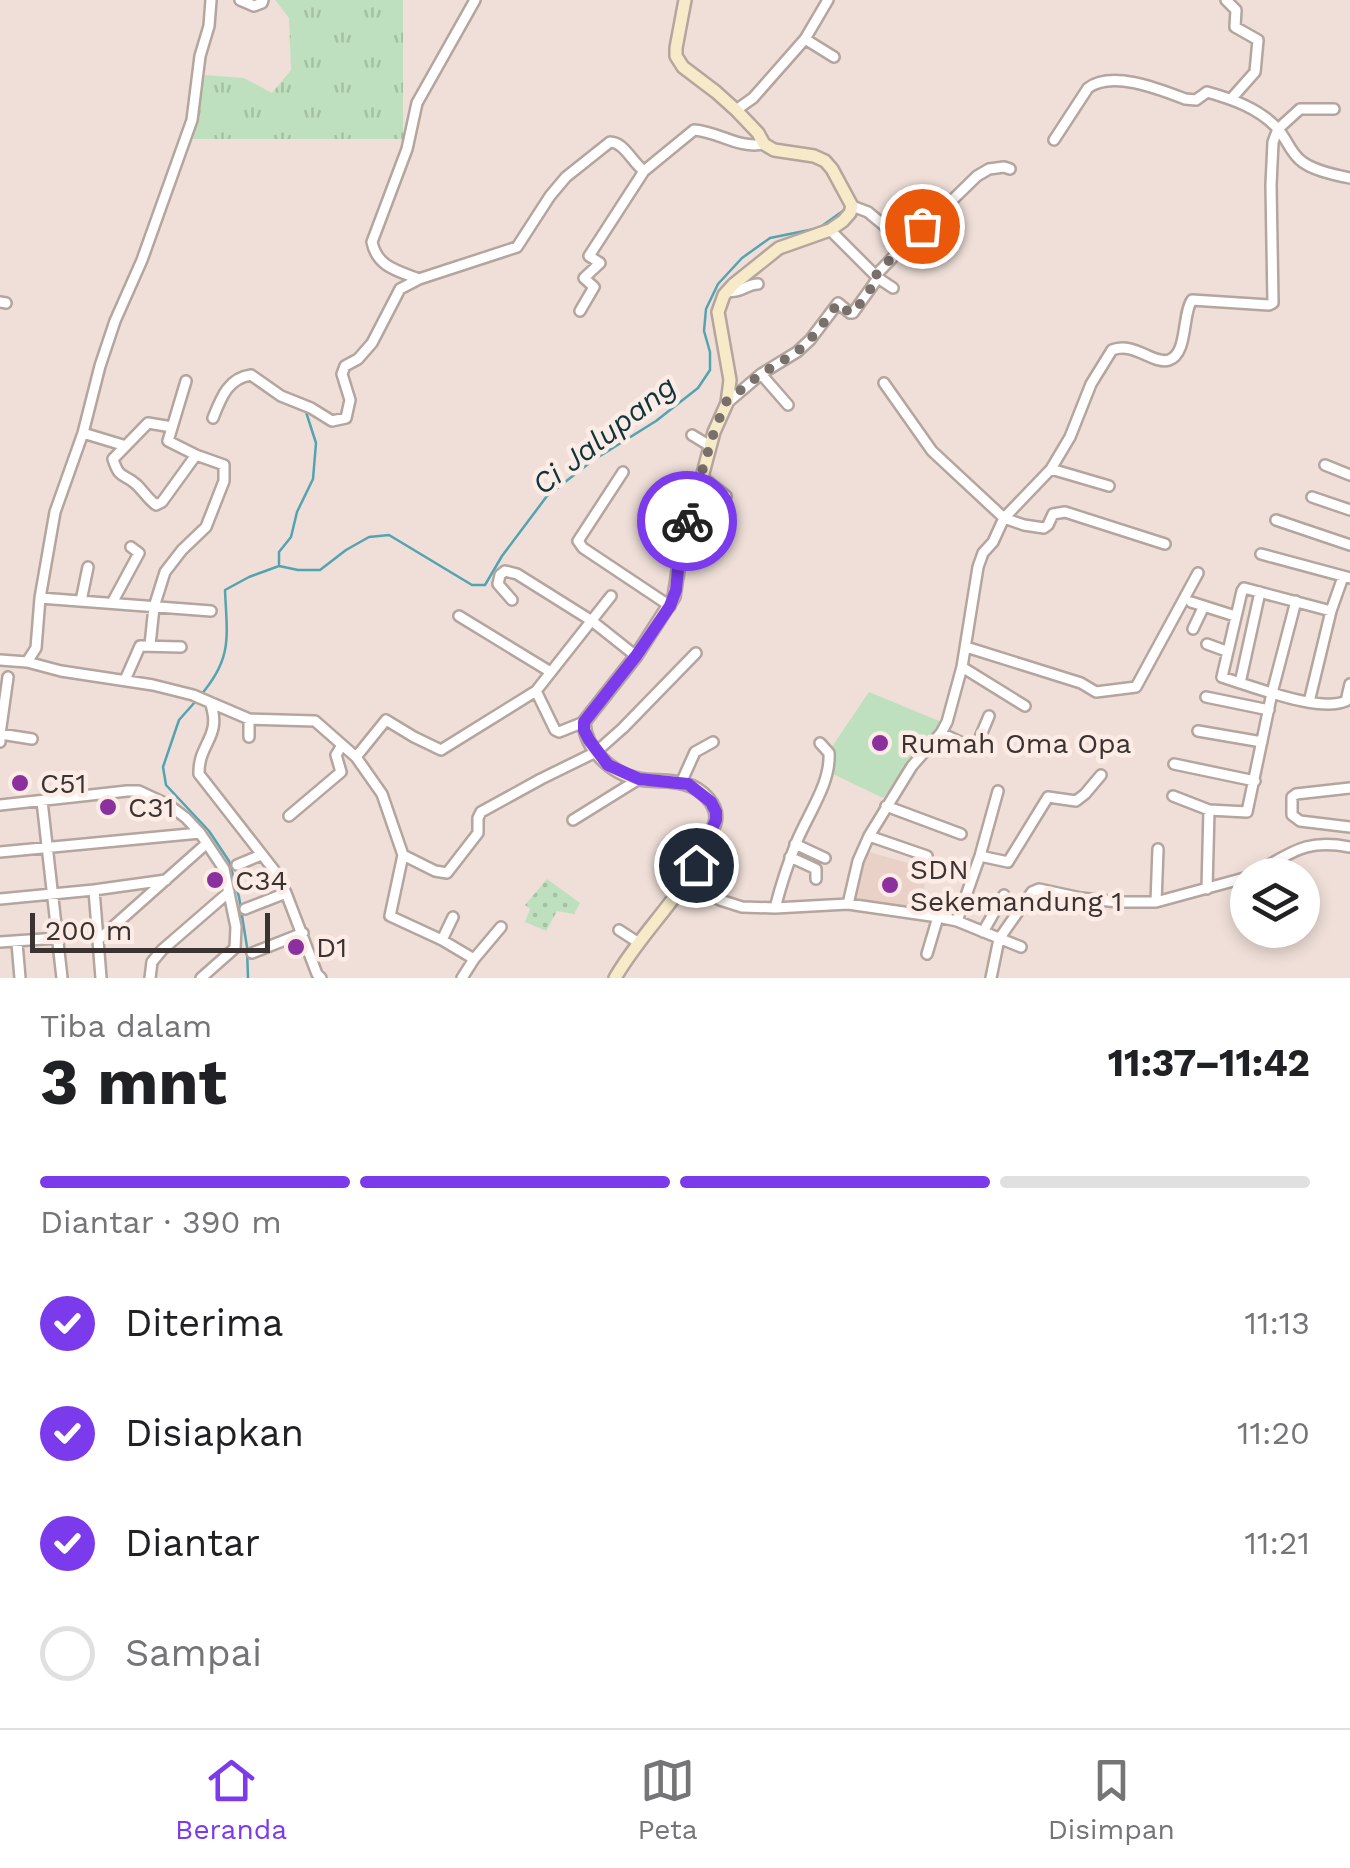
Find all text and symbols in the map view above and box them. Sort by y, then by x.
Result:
pin [880,184,965,269]
icon: bag [895,199,950,254]
water label: Ci Jalupang [525,368,683,502]
courier [637,471,737,571]
icon: bike [660,494,715,549]
place label: Rumah Oma Opa [900,727,1132,760]
marker: Rumah Oma Opa [869,732,891,754]
place label: C51 [40,767,86,800]
marker: C51 [9,772,31,794]
place label: C31 [128,791,174,824]
marker: C31 [97,796,119,818]
pin [654,823,739,908]
icon: home [669,838,724,893]
place label: SDN Sekemandung 1 [910,853,1122,918]
map controls [1230,858,1320,948]
button: layers [1230,858,1320,948]
place label: C34 [235,864,288,897]
marker: C34 [204,869,226,891]
marker: SDN Sekemandung 1 [879,874,901,896]
scale bar [30,908,270,953]
text: 200 m [45,914,132,947]
place label: D1 [316,931,347,964]
marker: D1 [285,936,307,958]
text: Tiba dalam [40,1007,212,1045]
text: 11:37–11:42 [1108,1041,1310,1085]
text: 3 mnt [40,1044,227,1120]
text: Diantar · 390 m [40,1203,282,1241]
icon: check [40,1296,95,1351]
text: Diterima [125,1301,284,1345]
text: 11:13 [1244,1304,1310,1342]
icon: check [40,1406,95,1461]
text: Disiapkan [125,1411,304,1455]
text: 11:20 [1237,1414,1310,1452]
icon: check [40,1516,95,1571]
text: Diantar [125,1521,260,1565]
text: 11:21 [1244,1524,1310,1562]
text: Sampai [125,1631,262,1675]
tab: Beranda [175,1753,287,1846]
tab: Peta [637,1753,698,1846]
tab: Disimpan [1048,1753,1175,1846]

